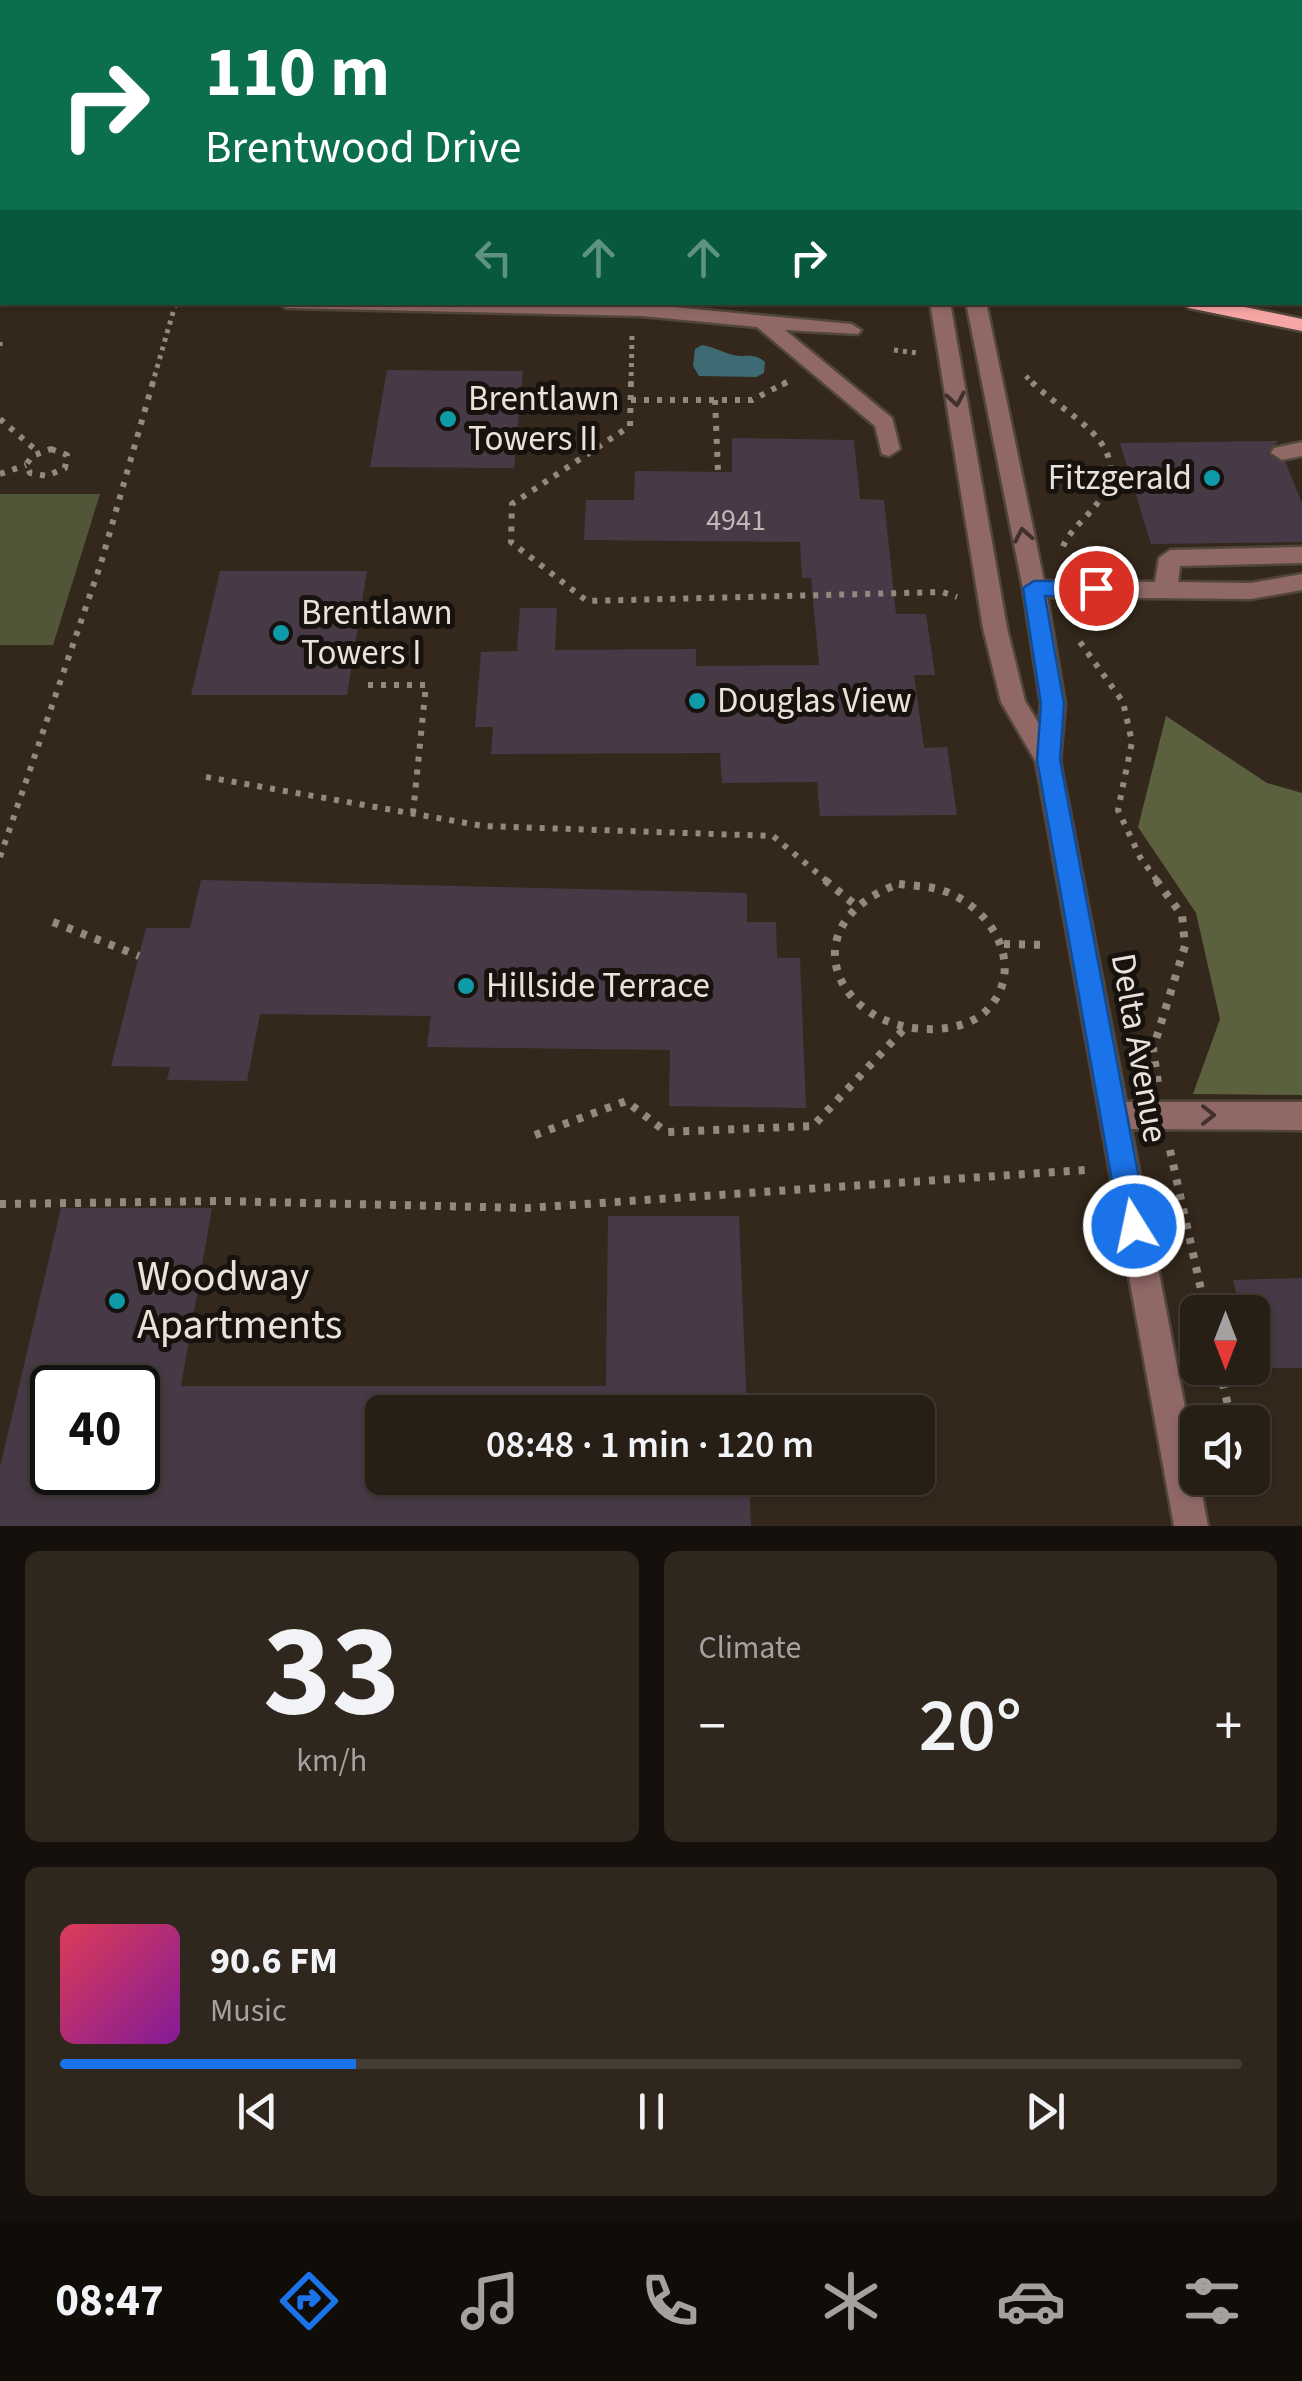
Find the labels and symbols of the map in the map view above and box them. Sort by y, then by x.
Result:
place label: Brentlawn Towers II [468,374,620,464]
one-way arrow [945,390,966,407]
marker: Brentlawn Towers II [437,408,459,430]
place label: Fitzgerald [1048,453,1192,503]
marker: Fitzgerald [1201,467,1223,489]
house number: 4941 [706,499,766,542]
one-way arrow [1013,527,1034,544]
pin [1054,546,1139,631]
place label: Brentlawn Towers I [301,588,453,678]
marker: Brentlawn Towers I [270,622,292,644]
place label: Douglas View [717,676,912,726]
marker: Douglas View [686,690,708,712]
street label: Delta Avenue [1098,949,1180,1147]
place label: Hillside Terrace [486,961,710,1011]
marker: Hillside Terrace [455,975,477,997]
one-way arrow [1200,1105,1216,1126]
position arrow [1082,1174,1186,1278]
place label: Woodway Apartments [137,1247,342,1355]
marker: Woodway Apartments [106,1290,128,1312]
north arrow [1180,1295,1270,1385]
speed limit sign: 40 [30,1365,160,1495]

